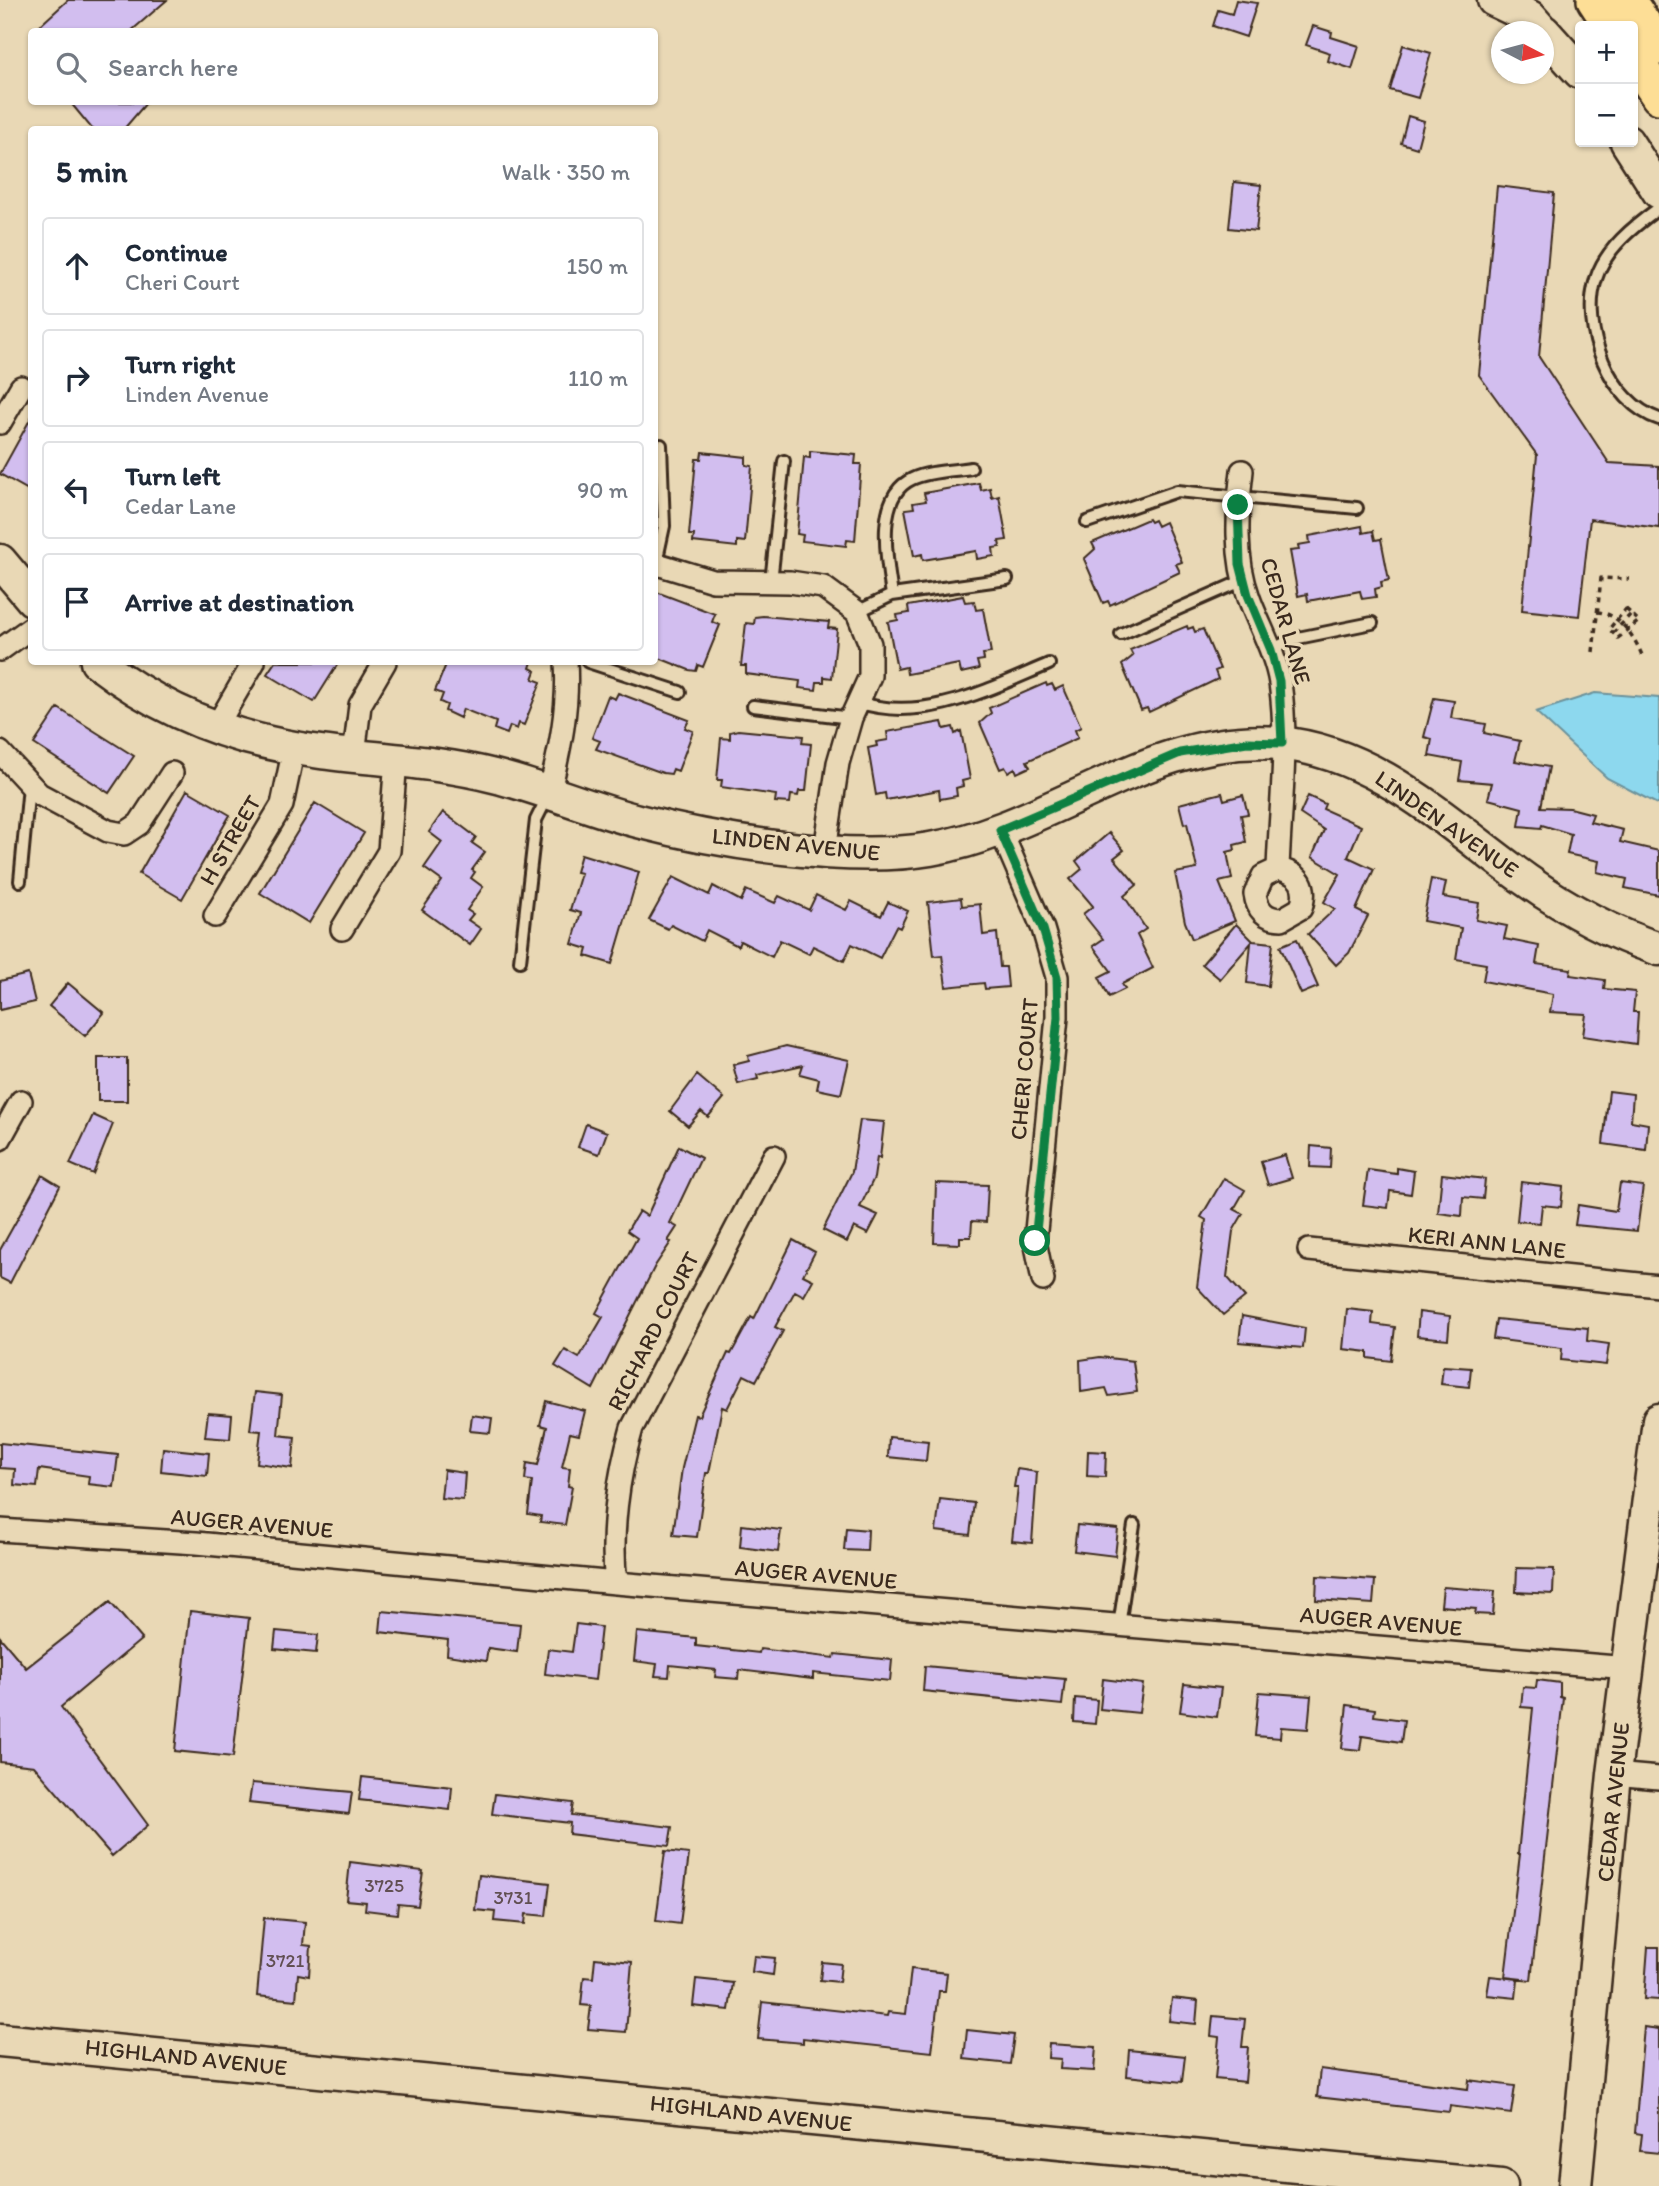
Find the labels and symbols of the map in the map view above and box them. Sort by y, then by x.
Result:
north arrow [1491,21,1554,84]
route end [1222,489,1253,520]
street label: CEDAR LANE [1255,554,1317,688]
street label: LINDEN AVENUE [1370,764,1524,884]
street label: H STREET [193,790,267,890]
street label: LINDEN AVENUE [711,821,882,867]
street label: CHERI COURT [1004,997,1044,1141]
street label: KERI ANN LANE [1407,1220,1567,1264]
route start [1019,1225,1050,1256]
street label: RICHARD COURT [601,1247,705,1415]
street label: AUGER AVENUE [170,1502,334,1544]
street label: AUGER AVENUE [734,1553,898,1595]
street label: AUGER AVENUE [1299,1600,1463,1642]
street label: CEDAR AVENUE [1591,1720,1635,1883]
house number: 3725 [364,1874,404,1897]
house number: 3731 [494,1886,533,1909]
house number: 3721 [266,1949,304,1972]
street label: HIGHLAND AVENUE [84,2032,289,2082]
street label: HIGHLAND AVENUE [649,2088,854,2138]

